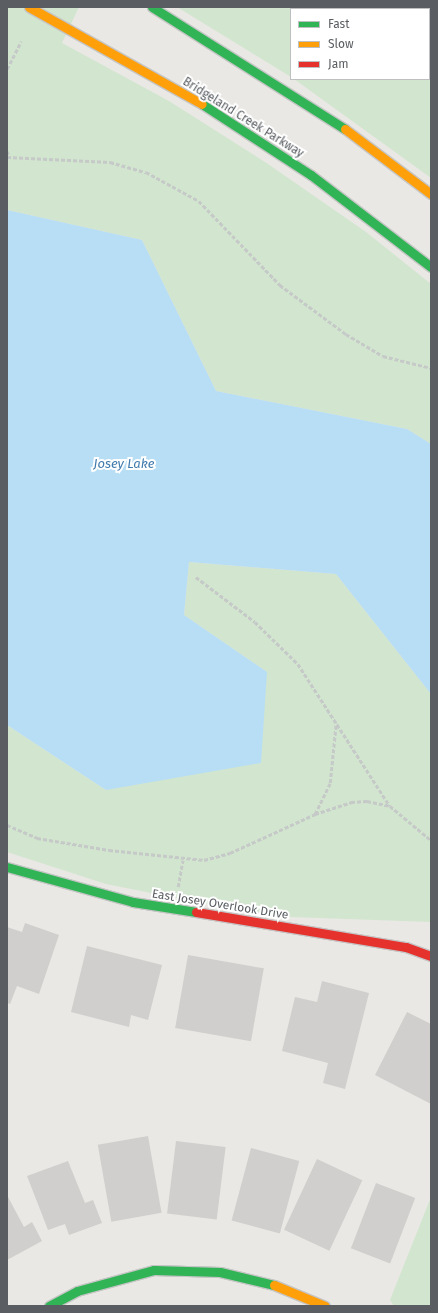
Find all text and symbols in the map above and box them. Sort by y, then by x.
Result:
legend [290,8,430,80]
text: Fast [328,17,350,31]
text: Slow [328,37,354,51]
text: Jam [328,57,348,71]
street label: Bridgeland Creek Parkway [180,75,306,161]
water label: Josey Lake [93,456,155,472]
street label: East Josey Overlook Drive [151,887,289,923]

